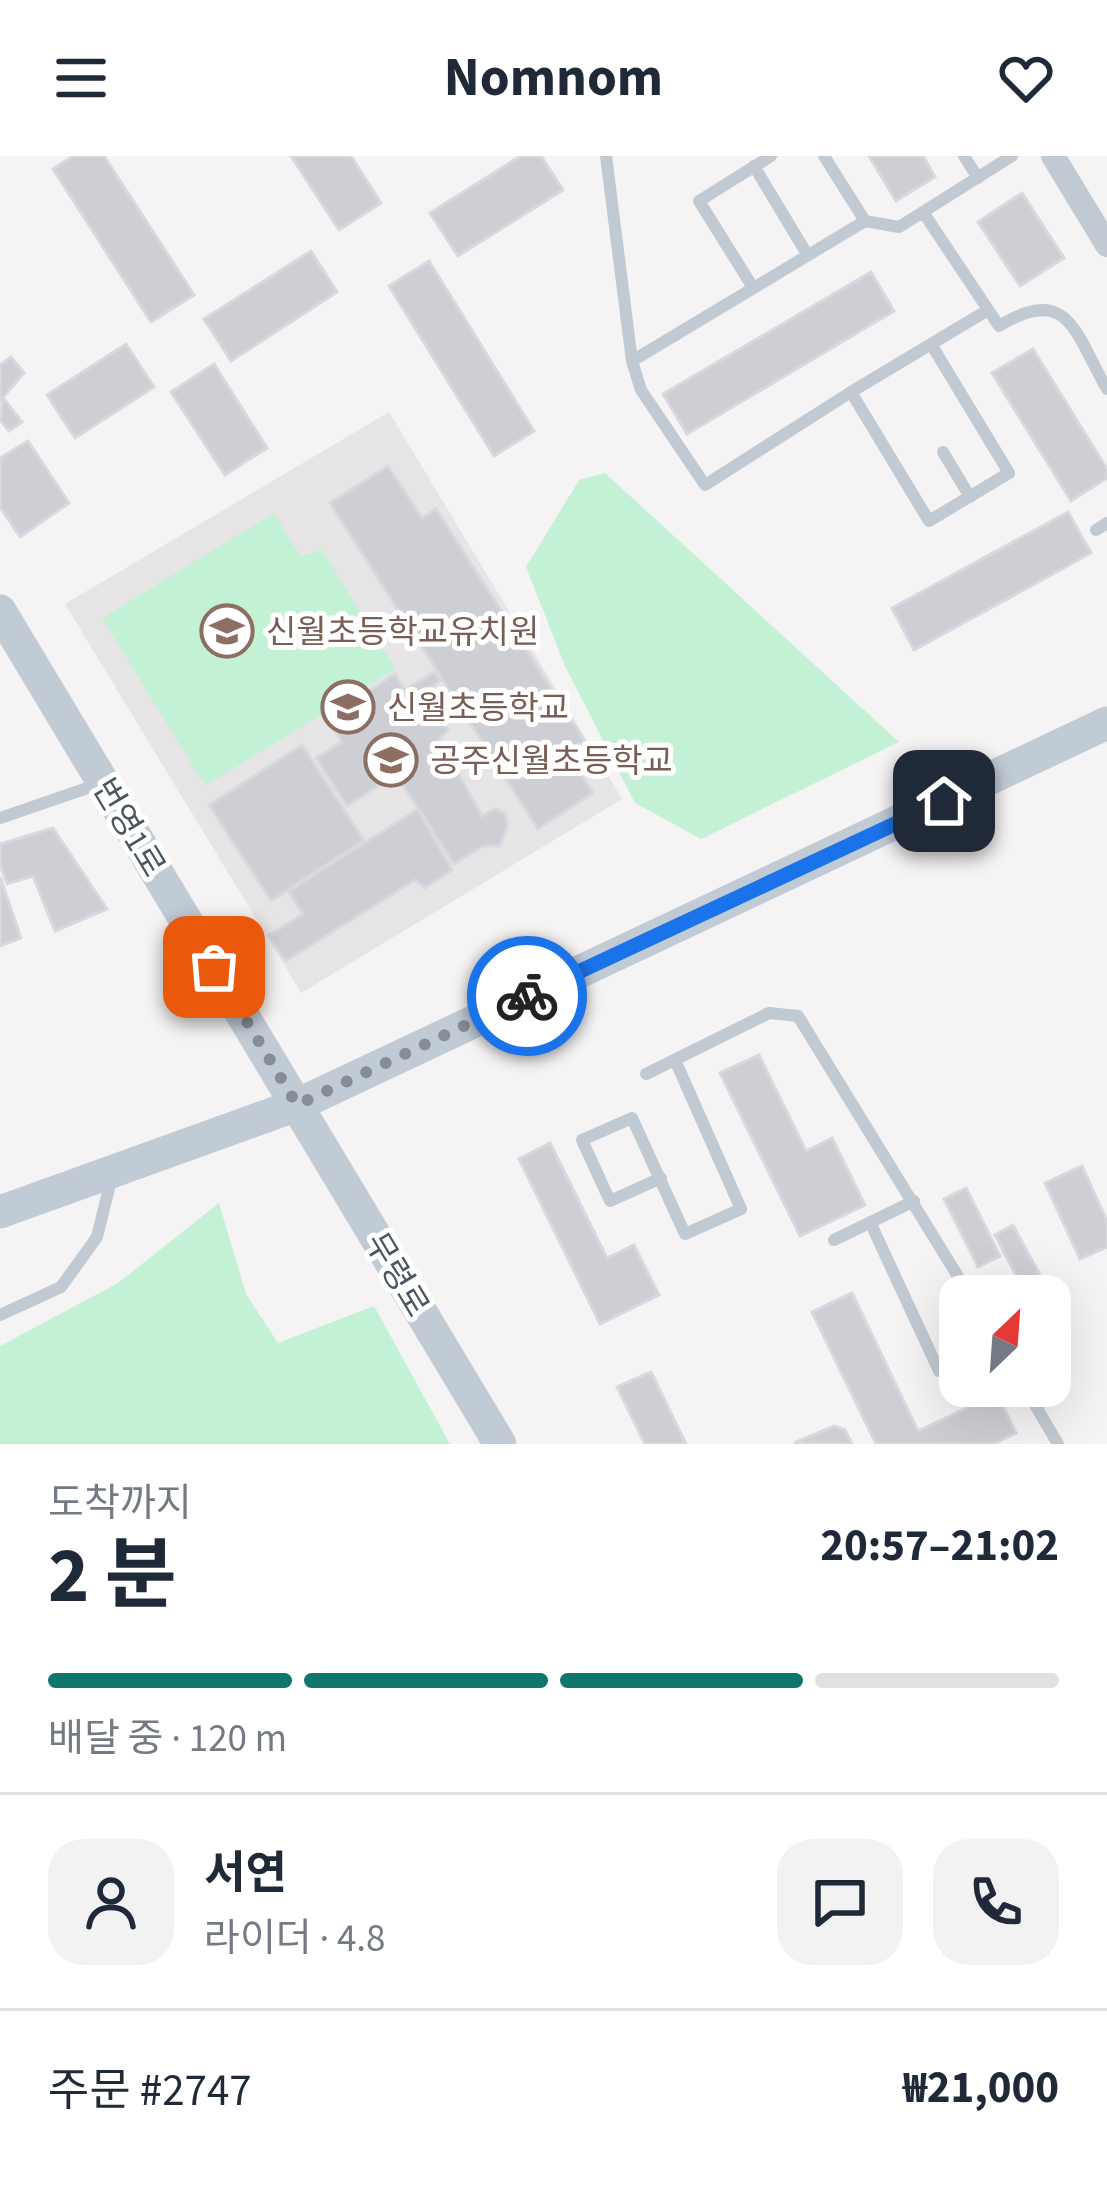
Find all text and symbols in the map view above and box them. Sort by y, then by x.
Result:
text: Nomnom [444,40,663,117]
icon: menu [48,45,114,111]
icon: heart [993,45,1059,111]
school or university icon: 신월초등학교유치원 [199,603,255,659]
place label: 신월초등학교유치원 [266,609,539,656]
school or university icon: 신월초등학교 [320,679,376,735]
place label: 신월초등학교 [387,685,569,732]
school or university icon: 공주신월초등학교 [363,732,419,788]
place label: 공주신월초등학교 [430,738,673,785]
pin [893,750,995,852]
icon: home [911,768,977,834]
street label: 번영1로 [81,770,177,886]
pin [163,916,265,1018]
icon: bag [181,934,247,1000]
courier [467,936,587,1056]
icon: bike [494,963,560,1029]
street label: 무령로 [353,1224,440,1326]
north arrow [939,1275,1071,1407]
map controls [939,1275,1071,1407]
text: 도착까지 [48,1476,192,1532]
text: 20:57–21:02 [820,1514,1059,1578]
text: 2 분 [48,1521,177,1632]
text: 배달 중 · 120 m [48,1711,287,1767]
button: person [48,1839,174,1965]
button: chat [777,1839,903,1965]
button: phone [933,1839,1059,1965]
text: 서연 [204,1842,287,1906]
text: 라이더 · 4.8 [204,1911,385,1967]
text: ₩21,000 [903,2056,1059,2120]
text: 주문 #2747 [48,2059,252,2123]

